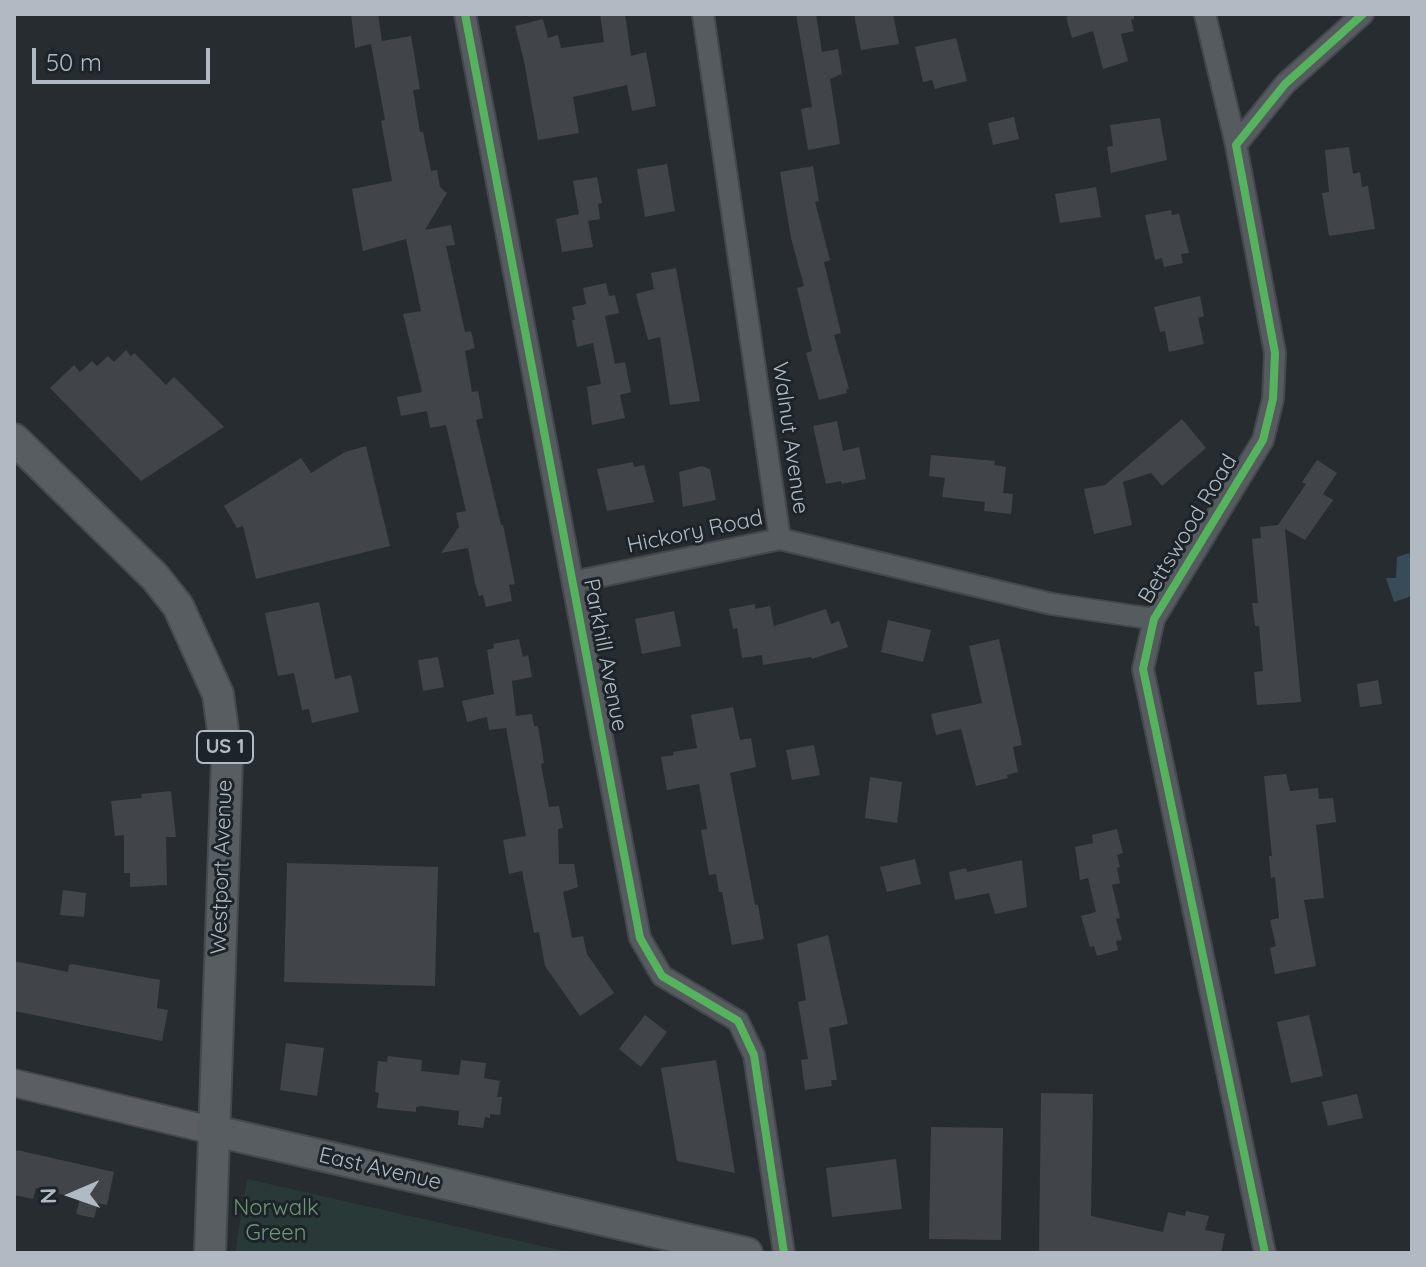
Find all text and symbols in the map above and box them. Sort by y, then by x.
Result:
scale bar [36,32,214,82]
text: 50 m [46,47,102,77]
street label: Walnut Avenue [766,360,814,516]
street label: Bettswood Road [1133,450,1243,608]
street label: Hickory Road [625,505,765,559]
street label: Parkhill Avenue [577,576,633,734]
road number: US 1 [197,731,253,763]
street label: Westport Avenue [206,779,238,955]
street label: East Avenue [316,1142,444,1196]
north arrow [32,1155,112,1235]
text: N [34,1187,62,1204]
park label: Norwalk Green [233,1195,319,1246]

